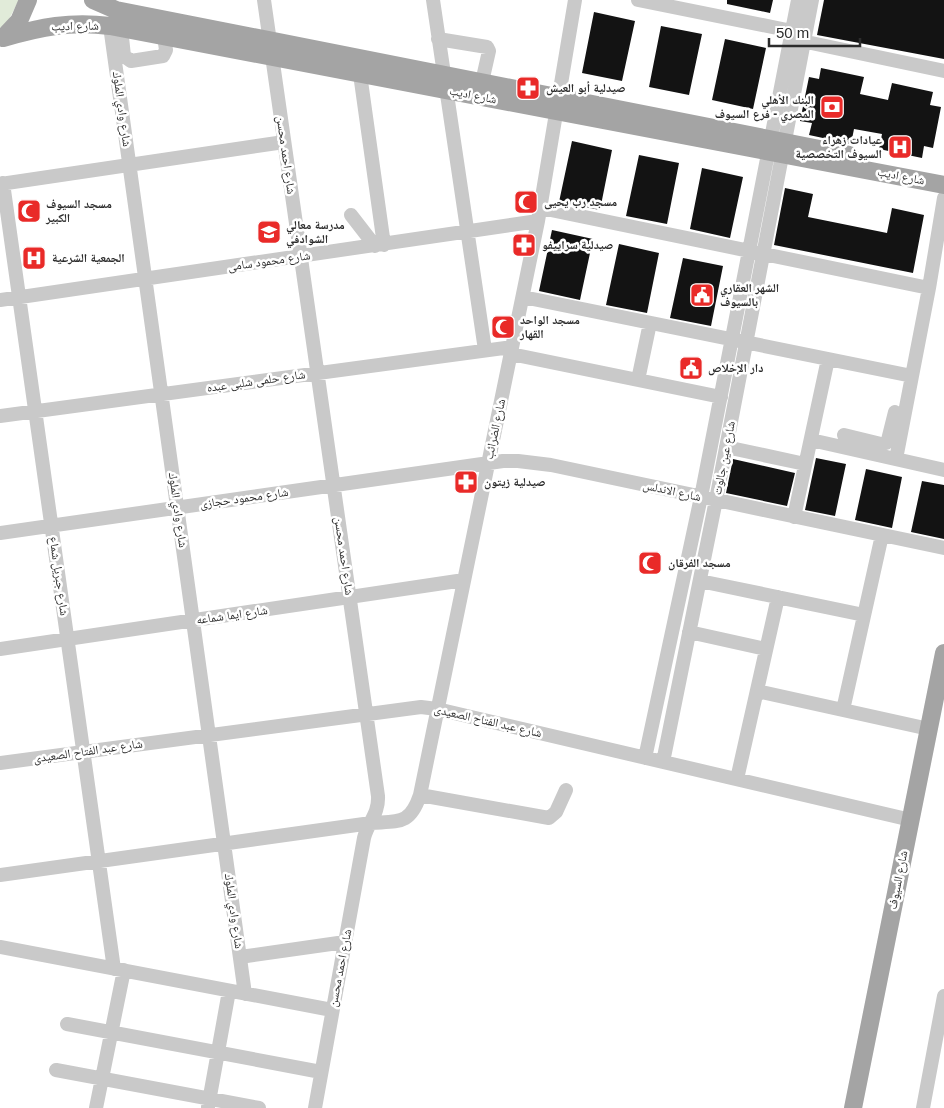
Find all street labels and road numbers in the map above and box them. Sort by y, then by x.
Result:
street label: شارع اديب [51,19,99,34]
street label: شارع وادي الملوك [107,70,134,148]
street label: شارع اديب [448,84,498,107]
street label: شارع احمد محسن [273,115,298,195]
street label: شارع اديب [876,165,926,188]
street label: شارع محمود سامى [227,248,311,275]
street label: شارع حلمى شلبى عبده [206,367,306,396]
street label: شارع الضرائب [482,397,509,461]
street label: شارع عين جالوت [710,420,739,496]
street label: شارع وادي الملوك [163,471,190,549]
street label: شارع الاندلس [641,478,702,505]
street label: شارع محمود حجازى [199,485,289,512]
street label: شارع احمد محسن [331,516,356,596]
street label: شارع جبريل شماع [46,536,71,617]
street label: شارع ايما شماعه [195,603,269,628]
street label: شارع عبد الفتاح الصعيدى [432,702,543,741]
street label: شارع عبد الفتاح الصعيدى [32,736,144,767]
street label: شارع السيوف [885,849,912,911]
street label: شارع وادي الملوك [219,872,246,950]
street label: شارع احمد محسن [326,928,355,1008]

